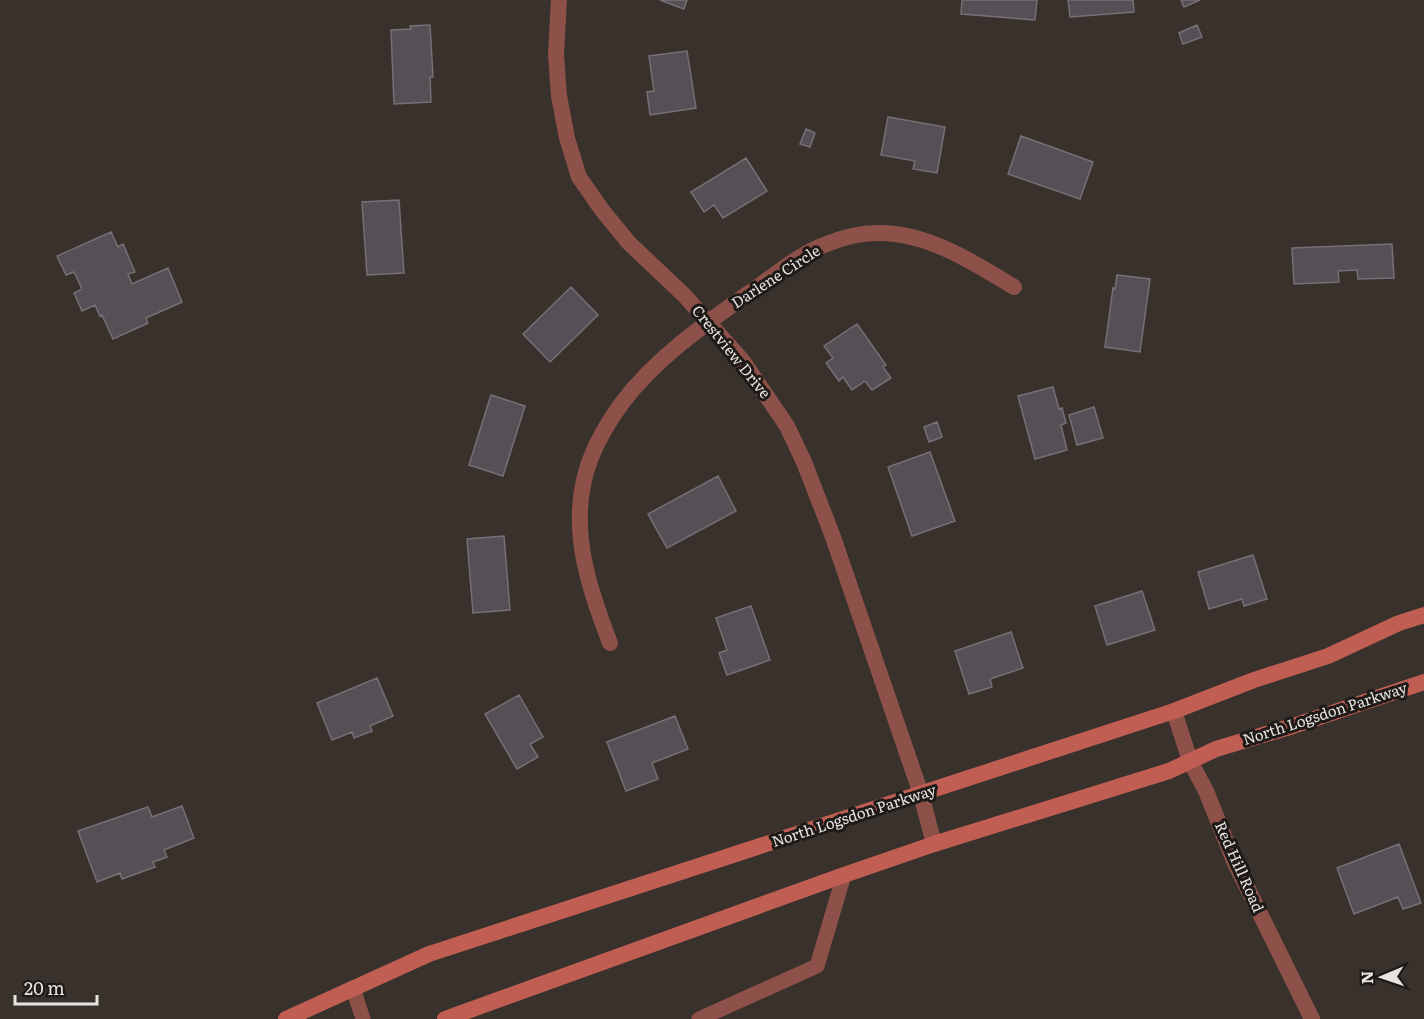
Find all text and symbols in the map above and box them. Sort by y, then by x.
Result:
street label: Darlene Circle [726,238,824,313]
street label: Crestview Drive [687,299,777,403]
street label: North Logsdon Parkway [1239,675,1410,750]
street label: North Logsdon Parkway [768,777,939,852]
street label: Red Hill Road [1210,817,1271,916]
north arrow [1352,947,1412,1007]
scale bar [15,968,98,1006]
text: N [1354,970,1378,985]
text: 20 m [24,974,65,1001]

